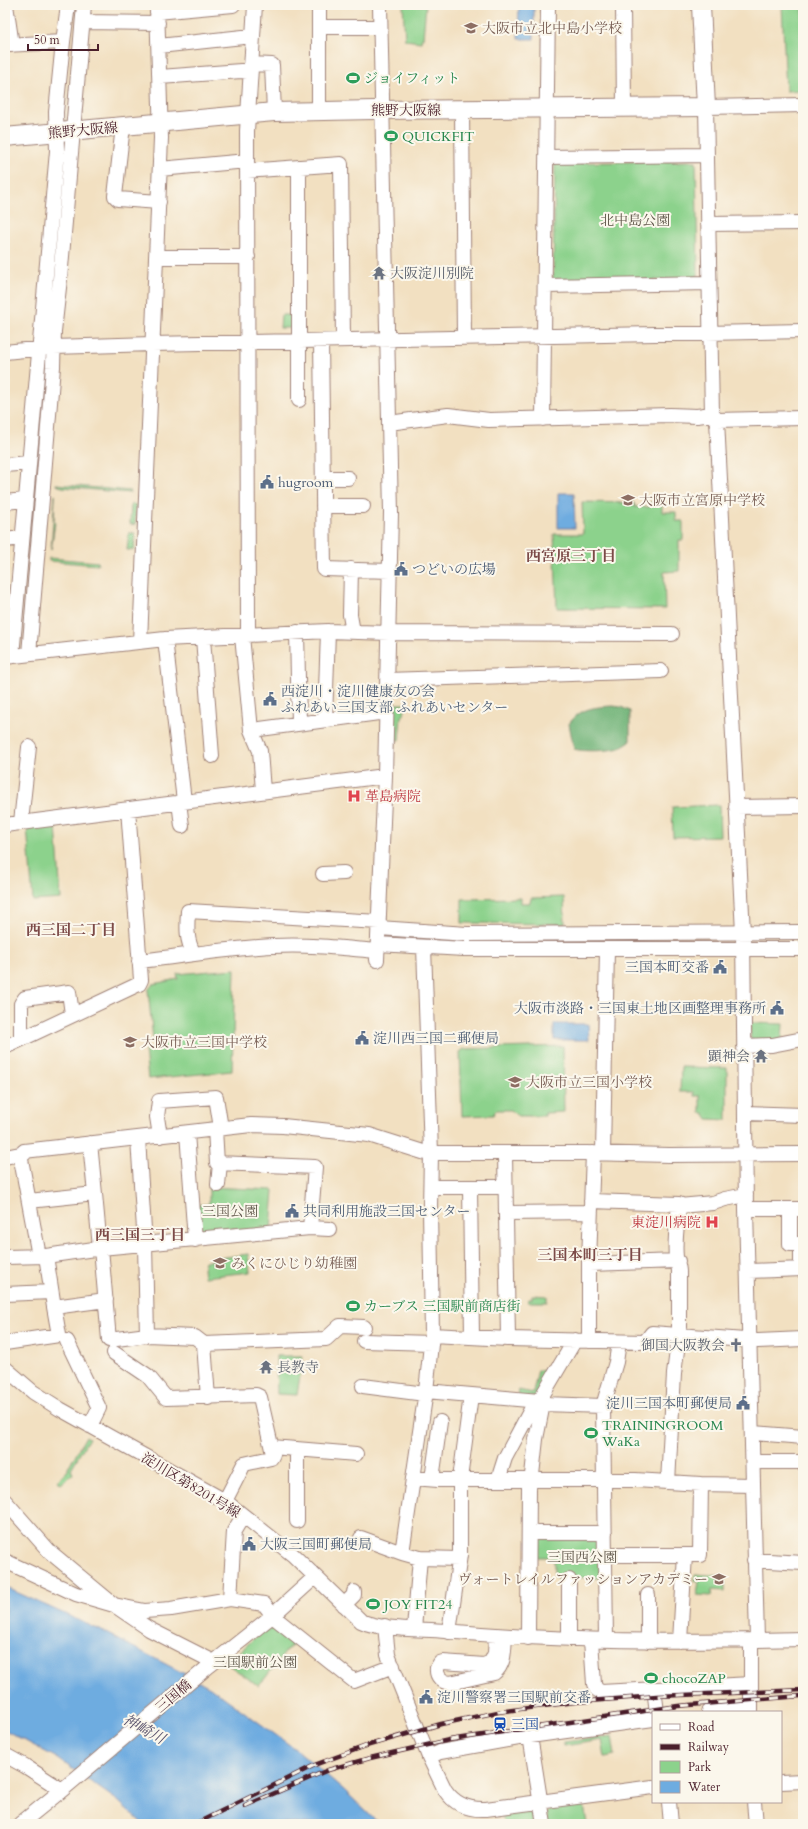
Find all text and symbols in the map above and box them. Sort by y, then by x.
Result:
place label: 大阪市立北中島小学校 [482,19,622,38]
school or university icon: 大阪市立北中島小学校 [463,20,479,36]
scale bar [28,26,98,52]
text: 50 m [34,32,61,48]
place label: ジョイフィット [364,69,460,88]
sports icon: ジョイフィット [345,70,361,86]
street label: 熊野大阪線 [371,101,441,120]
street label: 熊野大阪線 [47,118,119,143]
place label: QUICKFIT [402,127,474,146]
sports icon: QUICKFIT [383,128,399,144]
park label: 北中島公園 [600,211,670,230]
place label: 大阪淀川別院 [390,264,474,283]
temple icon: 大阪淀川別院 [371,265,387,281]
place label: hugroom [278,473,333,492]
public building icon: hugroom [259,474,275,490]
place label: 大阪市立宮原中学校 [639,491,765,510]
school or university icon: 大阪市立宮原中学校 [620,492,636,508]
district label: 西宮原三丁目 [526,546,616,566]
place label: つどいの広場 [412,560,496,579]
public building icon: つどいの広場 [393,561,409,577]
place label: 西淀川・淀川健康友の会 ふれあい三国支部 ふれあいセンター [281,682,508,717]
public building icon: 西淀川・淀川健康友の会 ふれあい三国支部 ふれあいセンター [262,691,278,707]
place label: 革島病院 [365,787,421,806]
hospital icon: 革島病院 [346,788,362,804]
district label: 西三国二丁目 [26,920,116,940]
place label: 三国本町交番 [625,958,709,977]
public building icon: 三国本町交番 [712,959,728,975]
place label: 大阪市淡路・三国東土地区画整理事務所 [514,999,766,1018]
public building icon: 大阪市淡路・三国東土地区画整理事務所 [769,1000,785,1016]
place label: 淀川西三国二郵便局 [373,1029,499,1048]
public building icon: 淀川西三国二郵便局 [354,1030,370,1046]
place label: 大阪市立三国中学校 [141,1033,267,1052]
school or university icon: 大阪市立三国中学校 [122,1034,138,1050]
place label: 顕神会 [708,1047,750,1066]
temple icon: 顕神会 [753,1048,769,1064]
place label: 大阪市立三国小学校 [526,1073,652,1092]
school or university icon: 大阪市立三国小学校 [507,1074,523,1090]
park label: 三国公園 [202,1202,258,1221]
place label: 共同利用施設三国センター [303,1202,470,1221]
public building icon: 共同利用施設三国センター [284,1203,300,1219]
place label: 東淀川病院 [631,1213,701,1232]
hospital icon: 東淀川病院 [704,1214,720,1230]
district label: 西三国三丁目 [95,1225,185,1245]
district label: 三国本町三丁目 [537,1245,643,1265]
place label: みくにひじり幼稚園 [231,1254,357,1273]
school or university icon: みくにひじり幼稚園 [212,1255,228,1271]
place label: カーブス 三国駅前商店街 [364,1297,521,1316]
sports icon: カーブス 三国駅前商店街 [345,1298,361,1314]
place label: 御国大阪教会 [641,1336,725,1355]
church icon: 御国大阪教会 [728,1337,744,1353]
place label: 長教寺 [277,1358,319,1377]
temple icon: 長教寺 [258,1359,274,1375]
place label: 淀川三国本町郵便局 [606,1394,732,1413]
public building icon: 淀川三国本町郵便局 [735,1395,751,1411]
place label: TRAININGROOM WaKa [601,1416,724,1451]
sports icon: TRAININGROOM WaKa [583,1425,599,1441]
street label: 淀川区第8201号線 [138,1448,244,1523]
place label: 大阪三国町郵便局 [260,1535,372,1554]
public building icon: 大阪三国町郵便局 [241,1536,257,1552]
park label: 三国西公園 [547,1548,617,1567]
place label: ヴォートレイルファッションアカデミー [458,1570,708,1589]
school or university icon: ヴォートレイルファッションアカデミー [711,1571,727,1587]
place label: JOY FIT24 [382,1595,452,1614]
sports icon: JOY FIT24 [365,1596,381,1612]
park label: 三国駅前公園 [213,1653,297,1672]
place label: chocoZAP [662,1669,726,1688]
sports icon: chocoZAP [643,1670,659,1686]
street label: 三国橋 [151,1676,196,1717]
place label: 淀川警察署三国駅前交番 [437,1688,591,1707]
public building icon: 淀川警察署三国駅前交番 [418,1689,434,1705]
water label: 神崎川 [119,1709,170,1750]
legend [652,1711,782,1803]
place label: 三国 [511,1715,539,1734]
station icon: 三国 [492,1716,508,1732]
text: Road [688,1719,715,1735]
text: Railway [688,1739,730,1755]
text: Park [688,1759,712,1775]
text: Water [687,1779,721,1795]

